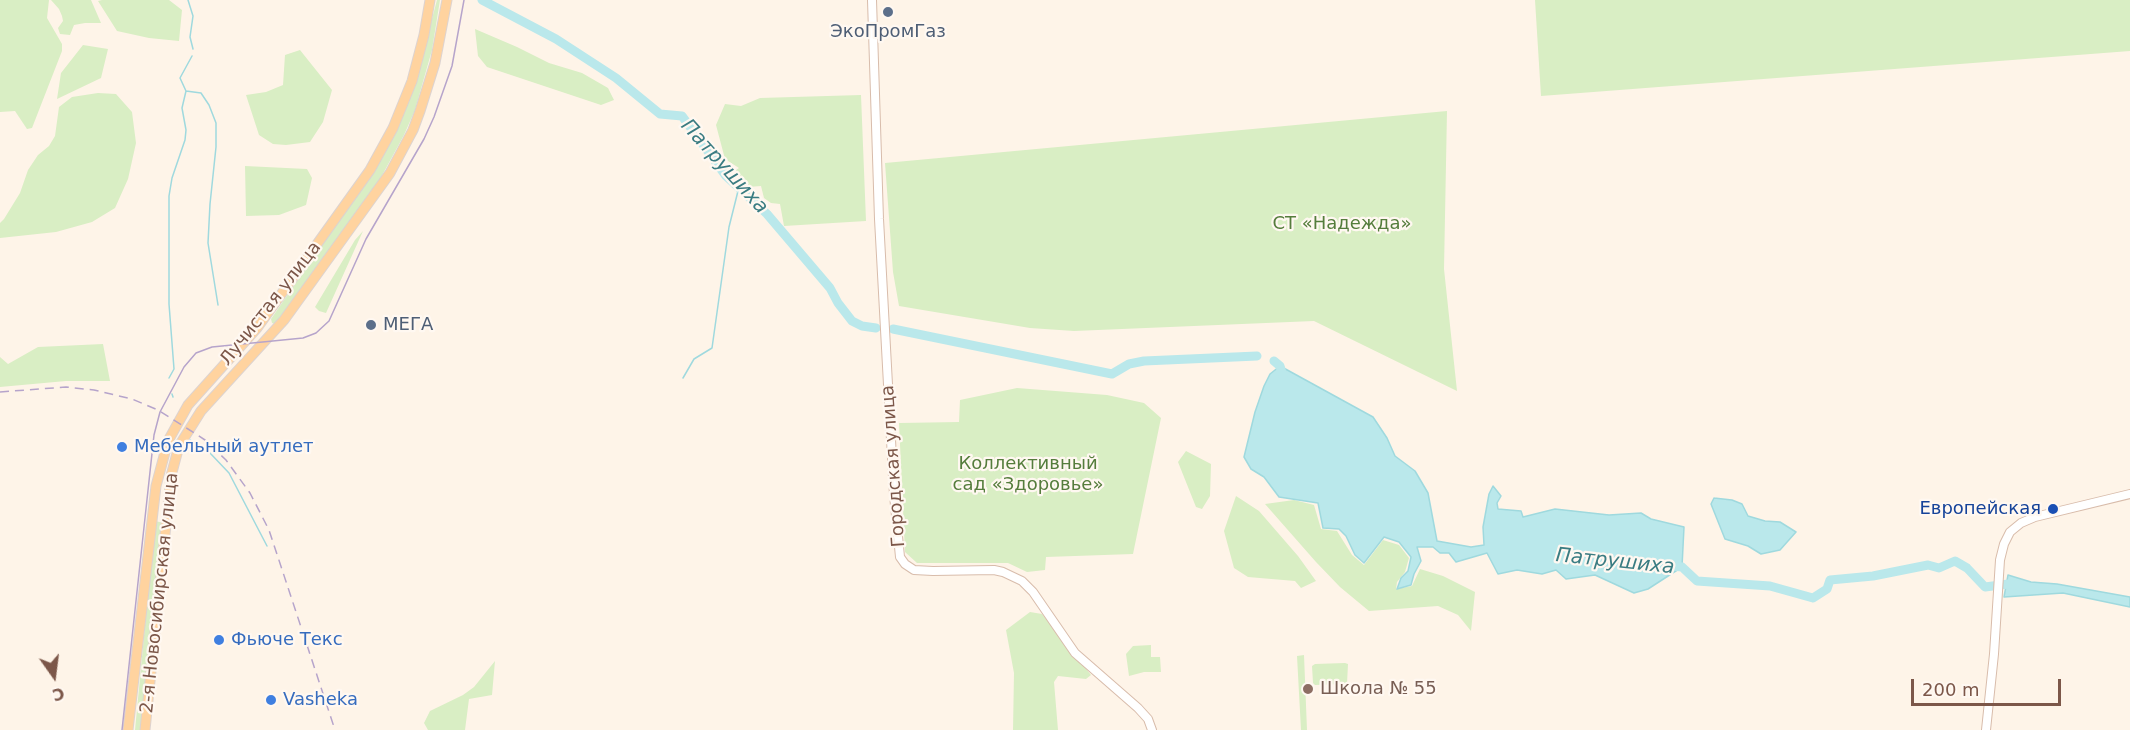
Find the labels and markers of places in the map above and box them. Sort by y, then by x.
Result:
marker: ЭкоПромГаз [881,5,895,19]
place label: ЭкоПромГаз [830,21,946,43]
place label: МЕГА [383,314,433,336]
marker: МЕГА [364,318,378,332]
place label: Мебельный аутлет [134,436,314,458]
marker: Мебельный аутлет [115,440,129,454]
place label: Европейская [1919,498,2041,520]
marker: Европейская [2046,502,2060,516]
place label: Фьюче Текс [231,629,343,651]
marker: Фьюче Текс [212,633,226,647]
place label: Школа № 55 [1320,678,1437,700]
marker: Школа № 55 [1301,682,1315,696]
place label: Vasheka [283,689,358,711]
marker: Vasheka [264,693,278,707]

